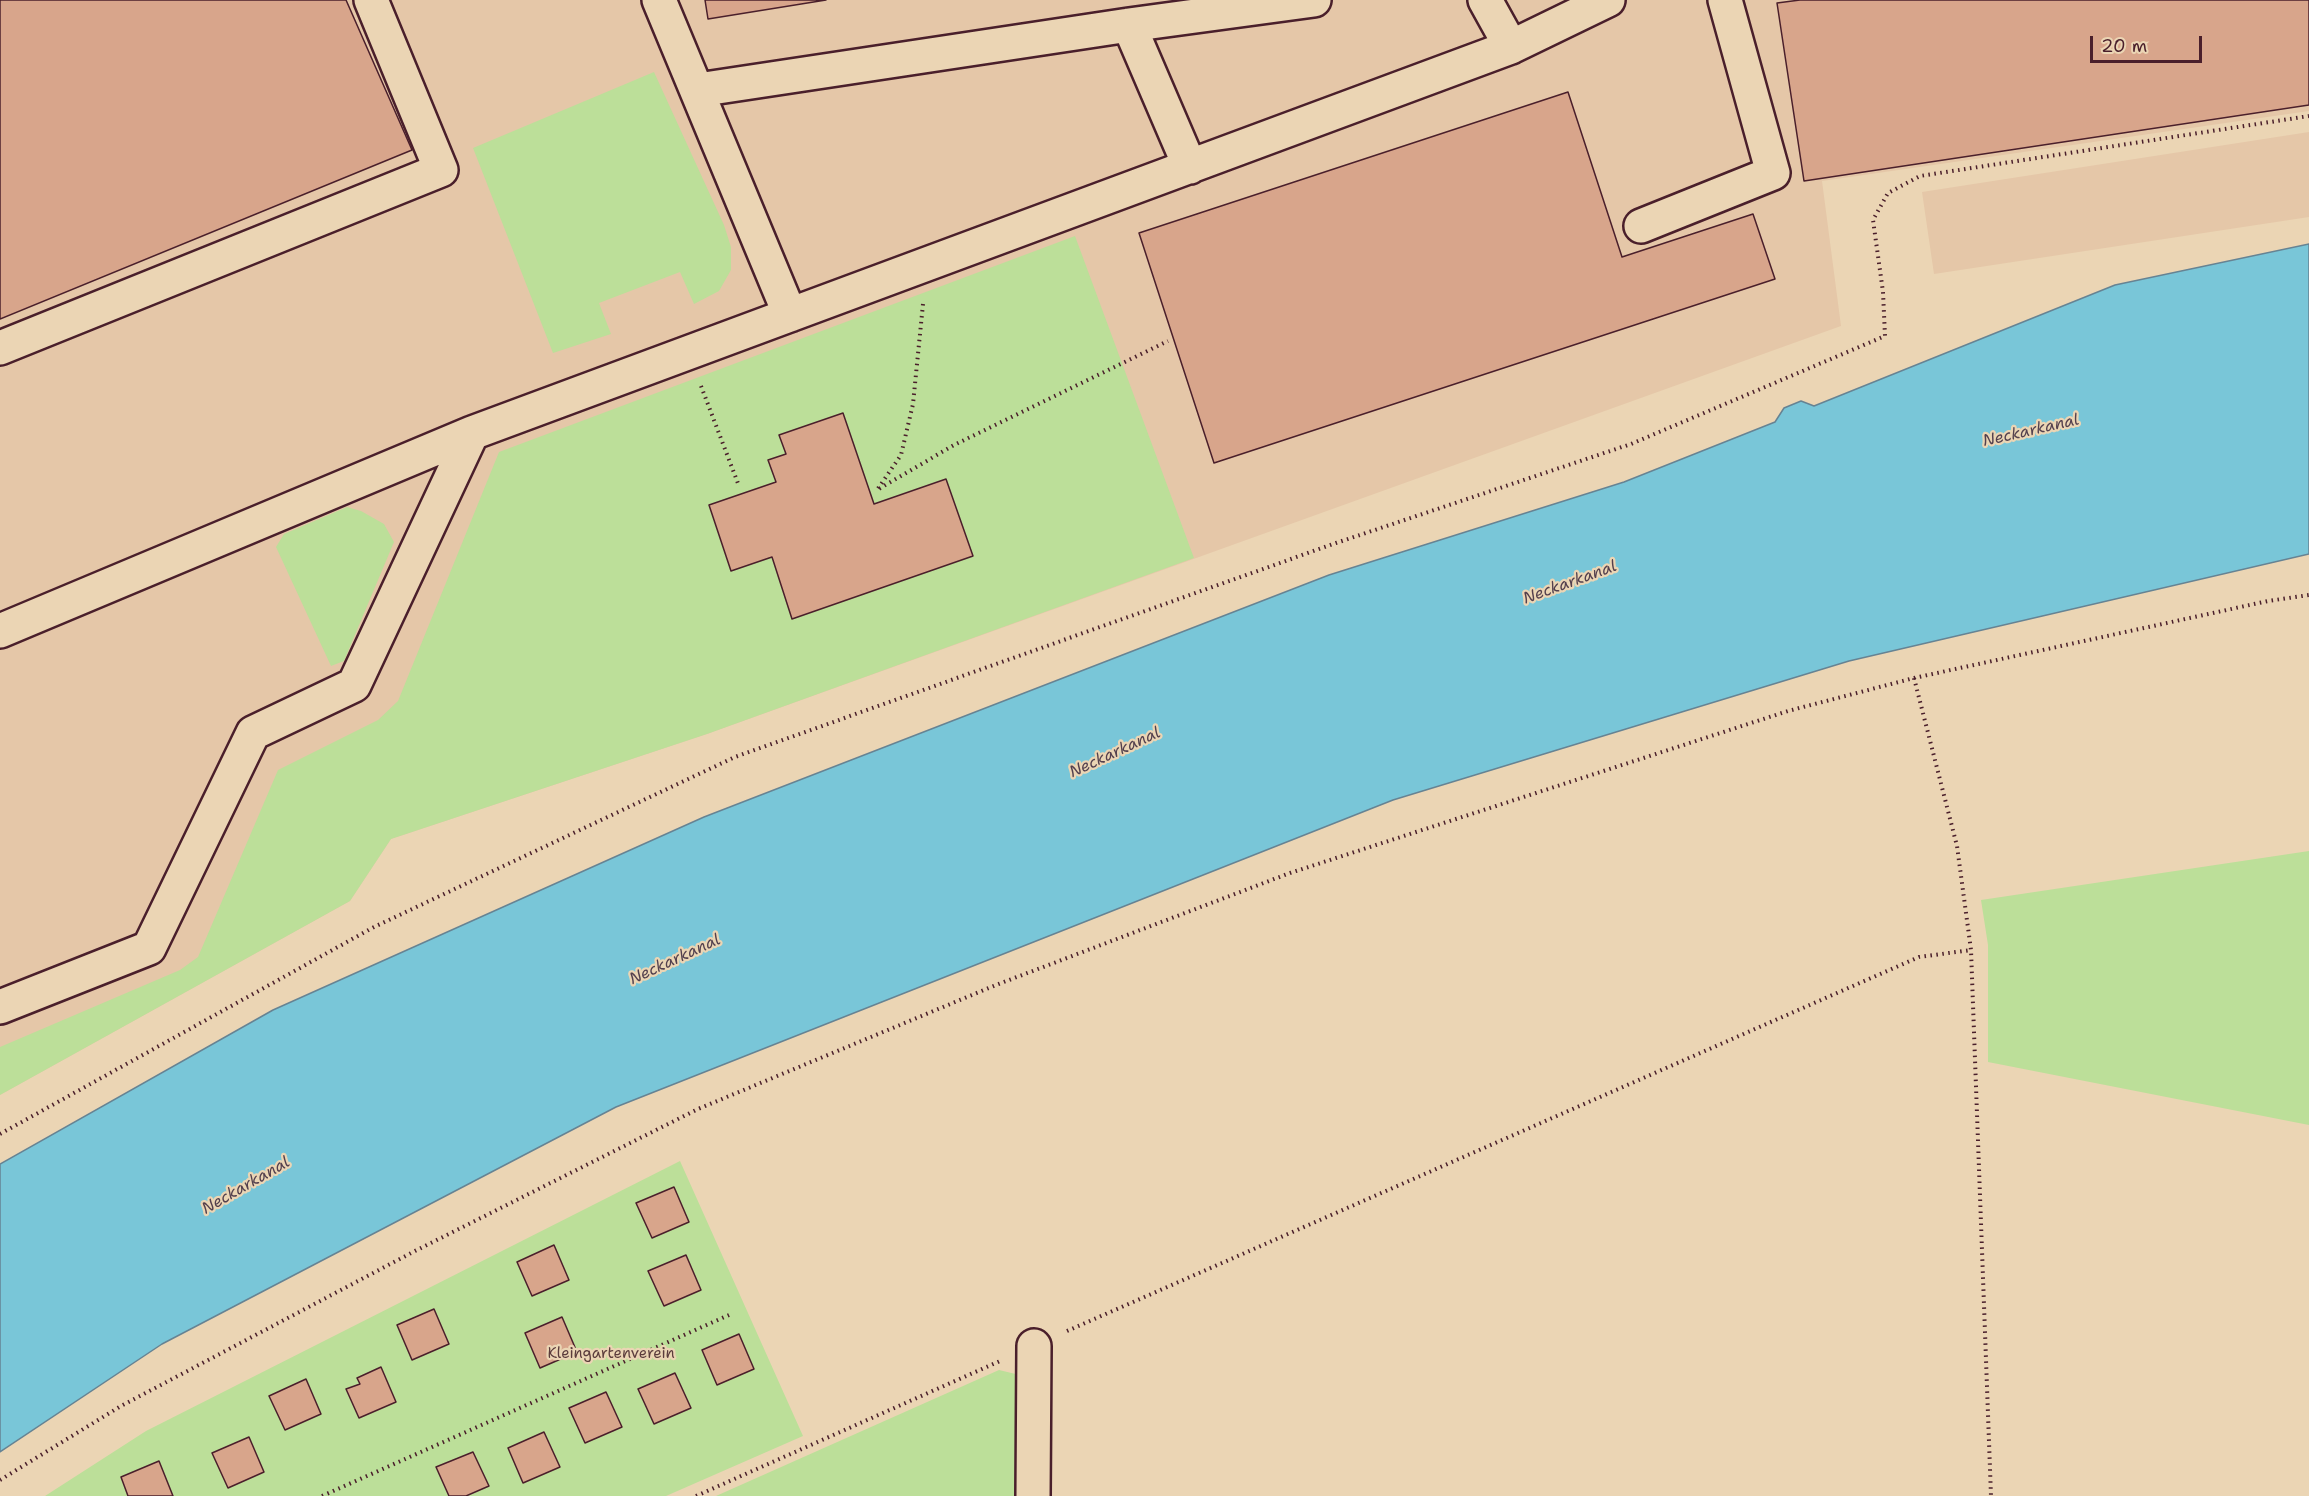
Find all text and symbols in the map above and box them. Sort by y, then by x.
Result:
scale bar [2093,24,2206,62]
text: 20 m [2101,34,2147,58]
water label: Neckarkanal [1981,411,2081,451]
water label: Neckarkanal [1521,557,1619,609]
water label: Neckarkanal [1066,724,1164,782]
water label: Neckarkanal [626,931,724,989]
water label: Neckarkanal [199,1153,293,1219]
park label: Kleingartenverein [547,1345,675,1363]

